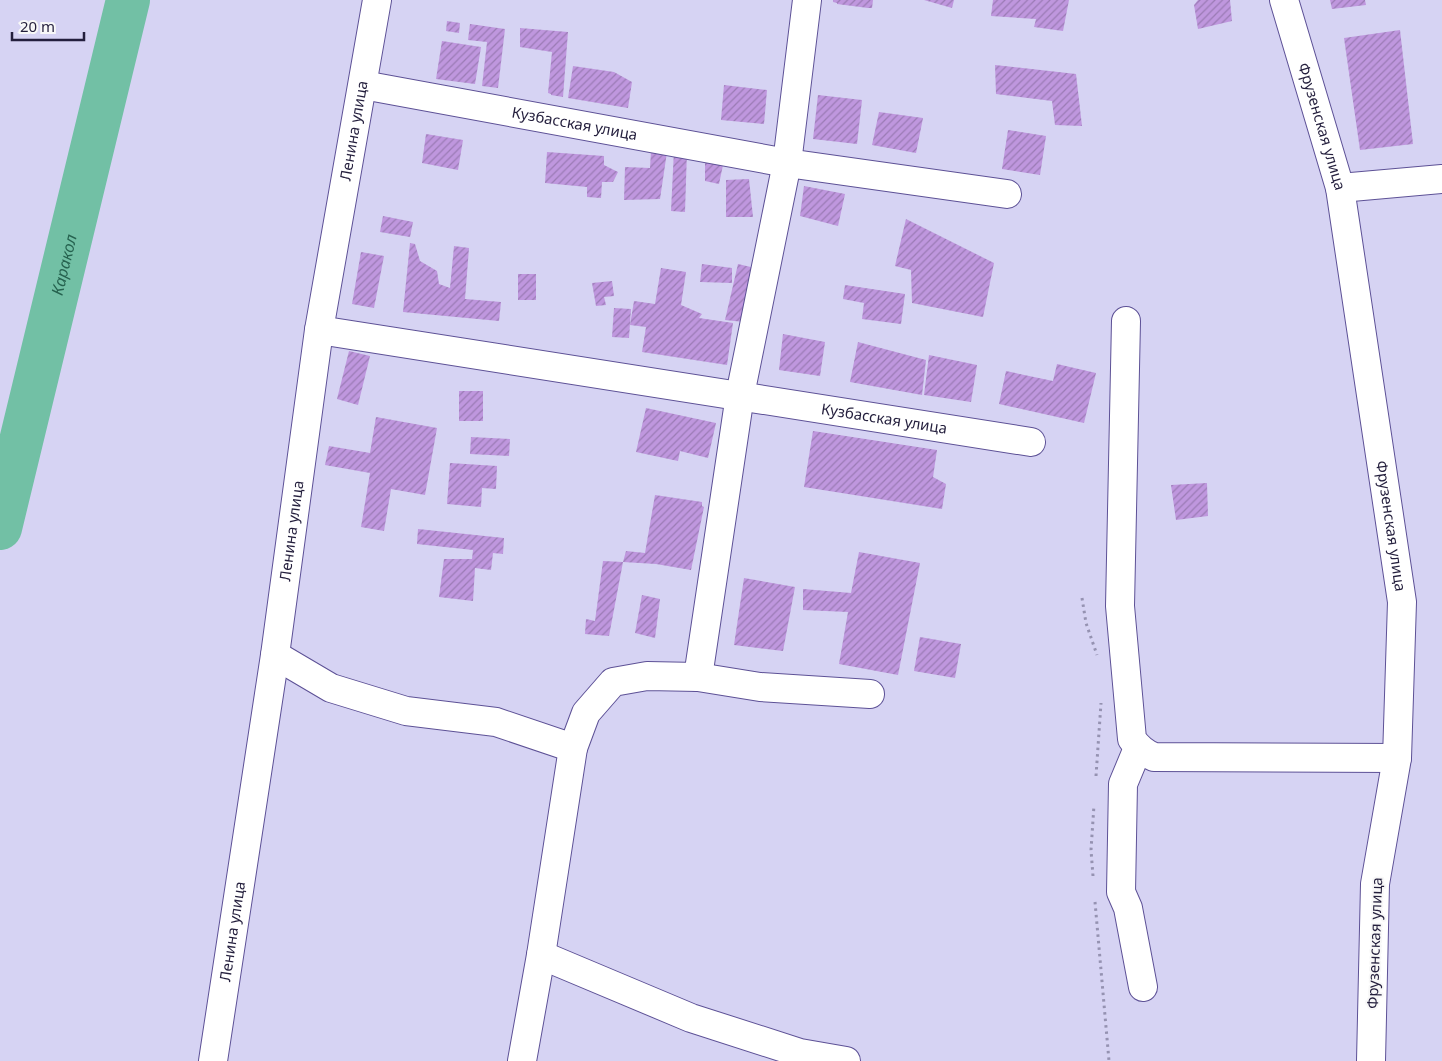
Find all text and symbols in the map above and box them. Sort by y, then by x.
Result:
scale bar [12,10,85,42]
text: 20 m [20,16,55,36]
street label: Фрузенская улица [1294,60,1351,192]
street label: Ленина улица [334,79,372,182]
street label: Кузбасская улица [510,102,639,144]
water label: Каракол [46,232,82,297]
street label: Кузбасская улица [820,398,949,438]
street label: Фрузенская улица [1372,459,1411,593]
street label: Ленина улица [274,479,308,582]
street label: Фрузенская улица [1362,877,1386,1009]
street label: Ленина улица [214,880,249,983]

